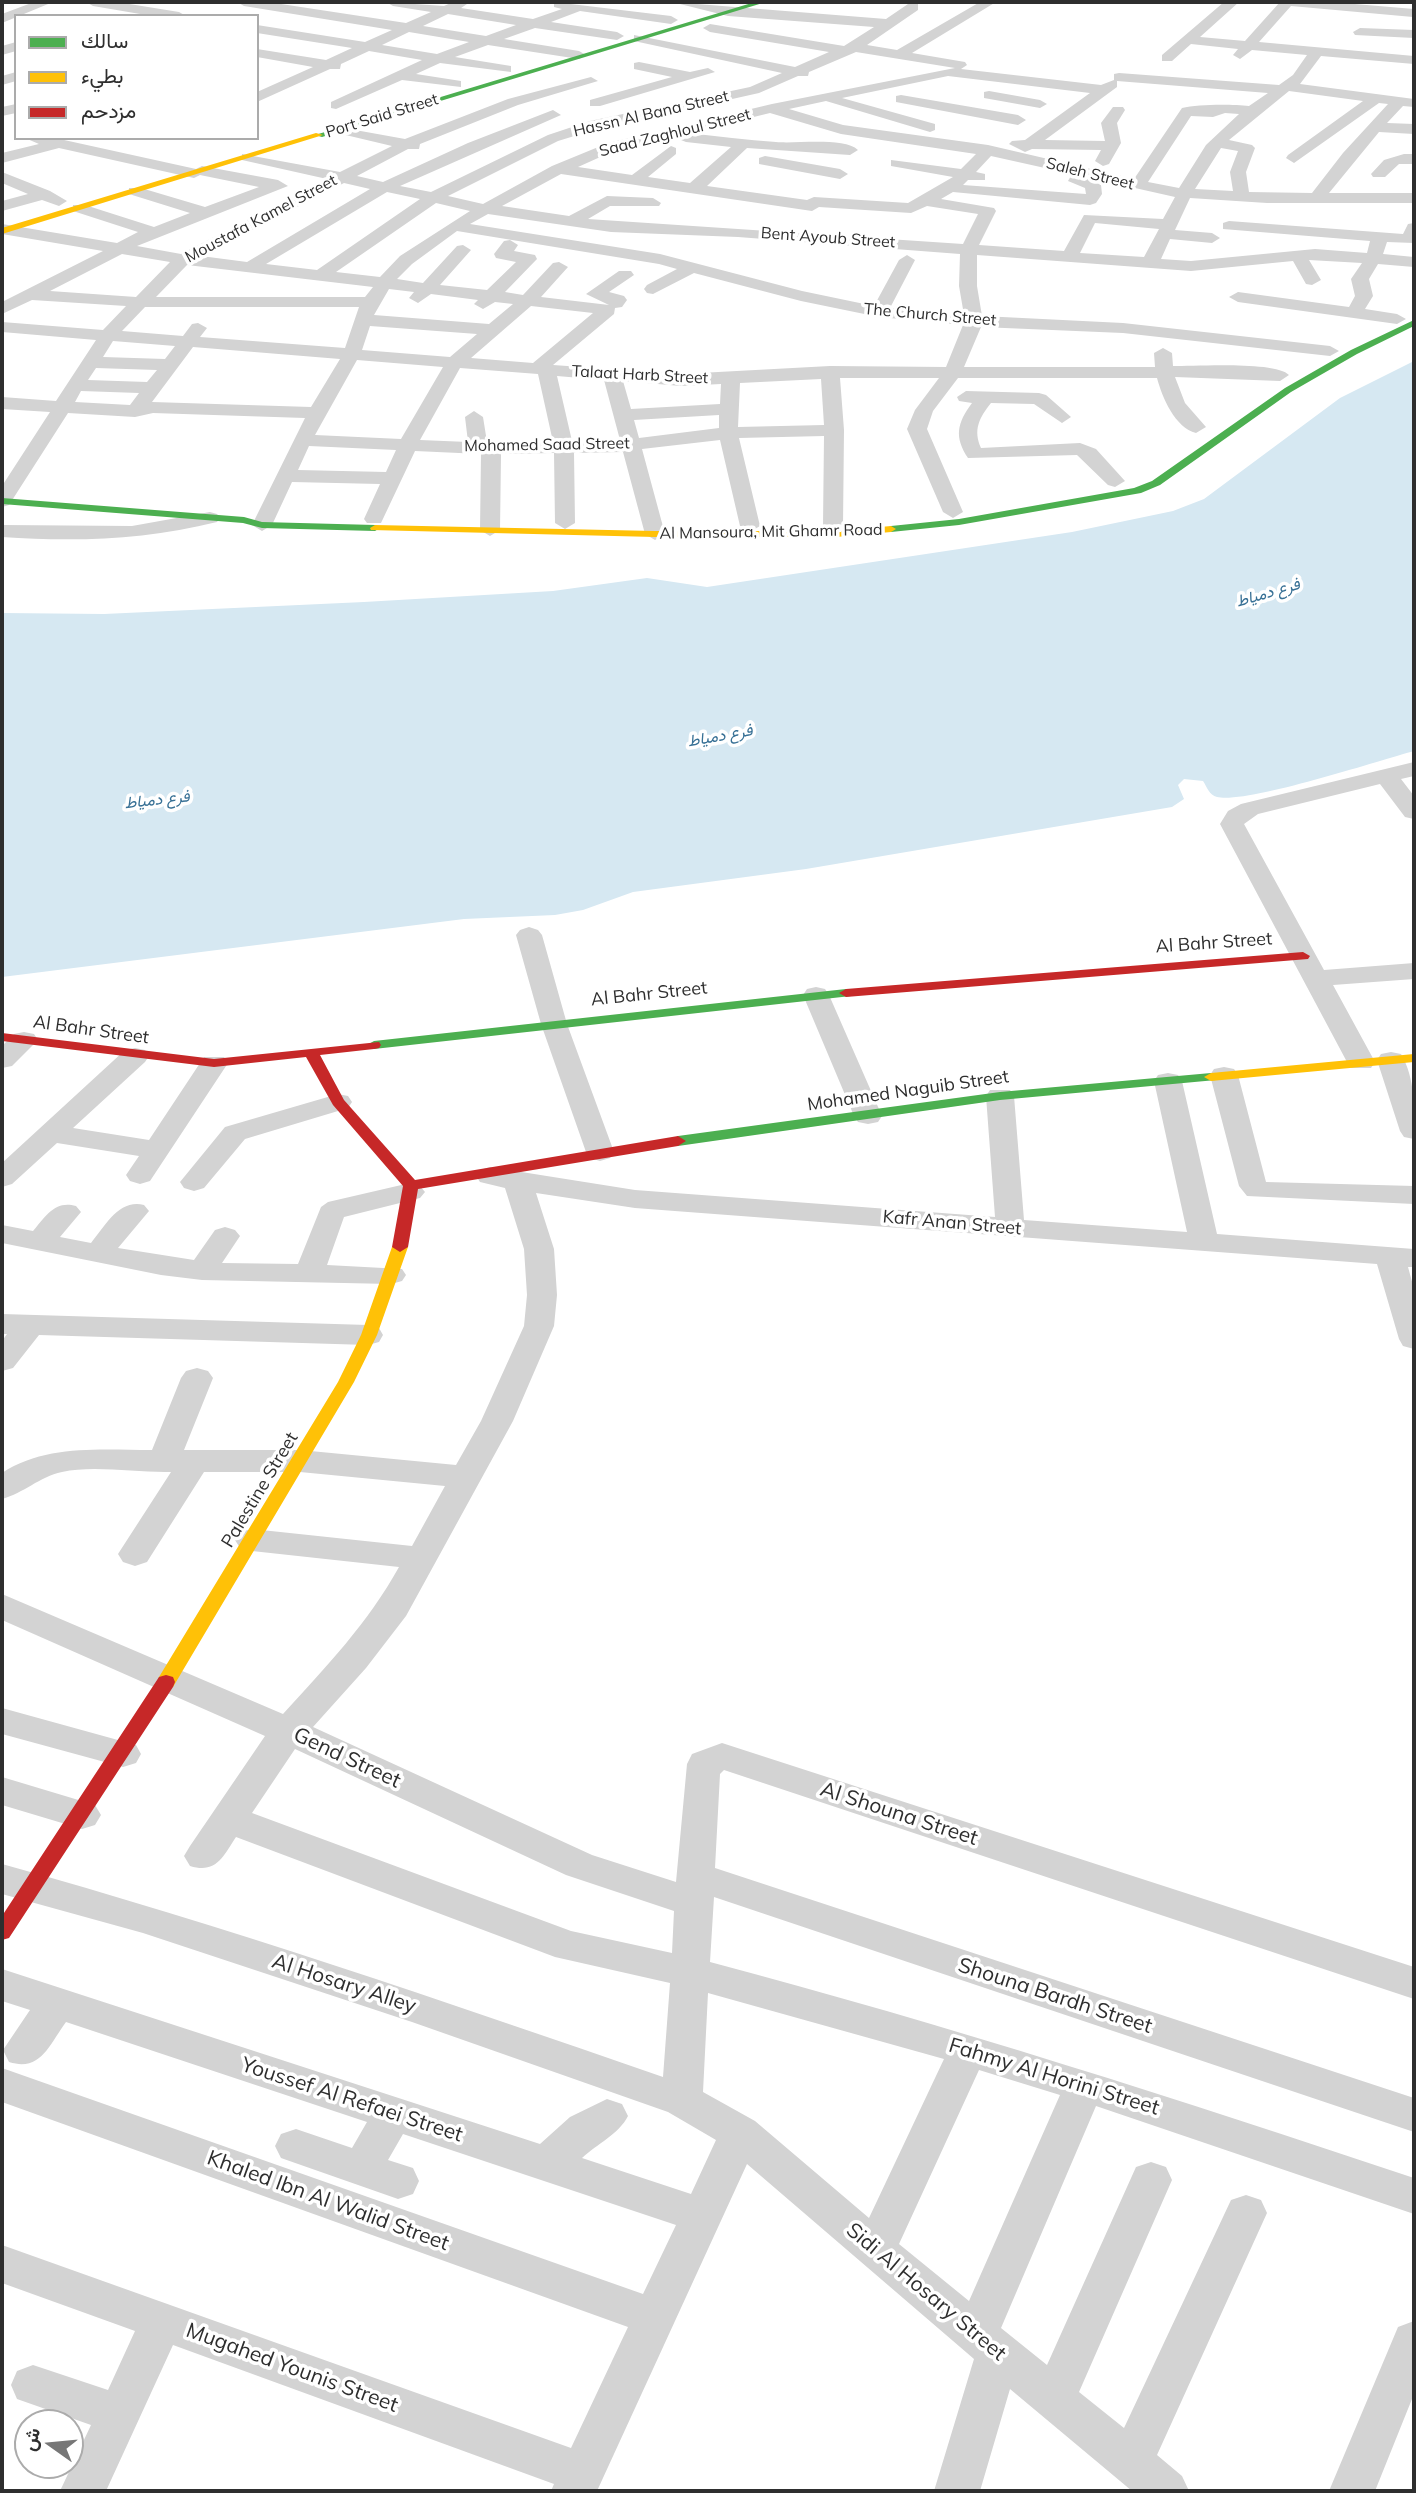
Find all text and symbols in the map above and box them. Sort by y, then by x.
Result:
legend [14,14,259,140]
text: سالك [81,27,128,53]
text: بطيء [81,62,124,88]
street label: Hassn Al Bana Street [571,87,731,141]
street label: Port Said Street [323,90,441,142]
text: مزدحم [81,97,136,123]
street label: Saad Zaghloul Street [597,105,753,161]
street label: Saleh Street [1044,154,1136,194]
street label: Moustafa Kamel Street [182,171,340,267]
street label: Bent Ayoub Street [760,224,896,252]
street label: The Church Street [863,300,997,330]
street label: Talaat Harb Street [571,362,709,388]
street label: Mohamed Saad Street [464,434,630,456]
street label: Al Mansoura, Mit Ghamr Road [659,520,883,544]
water label: فرع دمياط [1234,575,1302,611]
water label: فرع دمياط [686,721,754,751]
water label: فرع دمياط [123,787,191,813]
street label: Al Bahr Street [1155,928,1273,958]
street label: Al Bahr Street [590,977,708,1011]
street label: Al Bahr Street [32,1011,150,1049]
street label: Mohamed Naguib Street [806,1066,1010,1116]
street label: Kafr Anan Street [882,1206,1022,1240]
street label: Palestine Street [217,1429,303,1551]
street label: Gend Street [289,1722,405,1794]
street label: Al Shouna Street [817,1777,981,1851]
street label: Al Hosary Alley [269,1949,419,2019]
street label: Shouna Bardh Street [955,1953,1155,2039]
street label: Fahmy Al Horini Street [946,2033,1162,2121]
street label: Youssef Al Refaei Street [238,2052,466,2148]
street label: Khaled Ibn Al Walid Street [204,2145,452,2257]
street label: Sidi Al Hosary Street [841,2218,1011,2366]
street label: Mugahed Younis Street [183,2318,401,2418]
north arrow [14,2409,84,2479]
text: ش [16,2425,45,2453]

